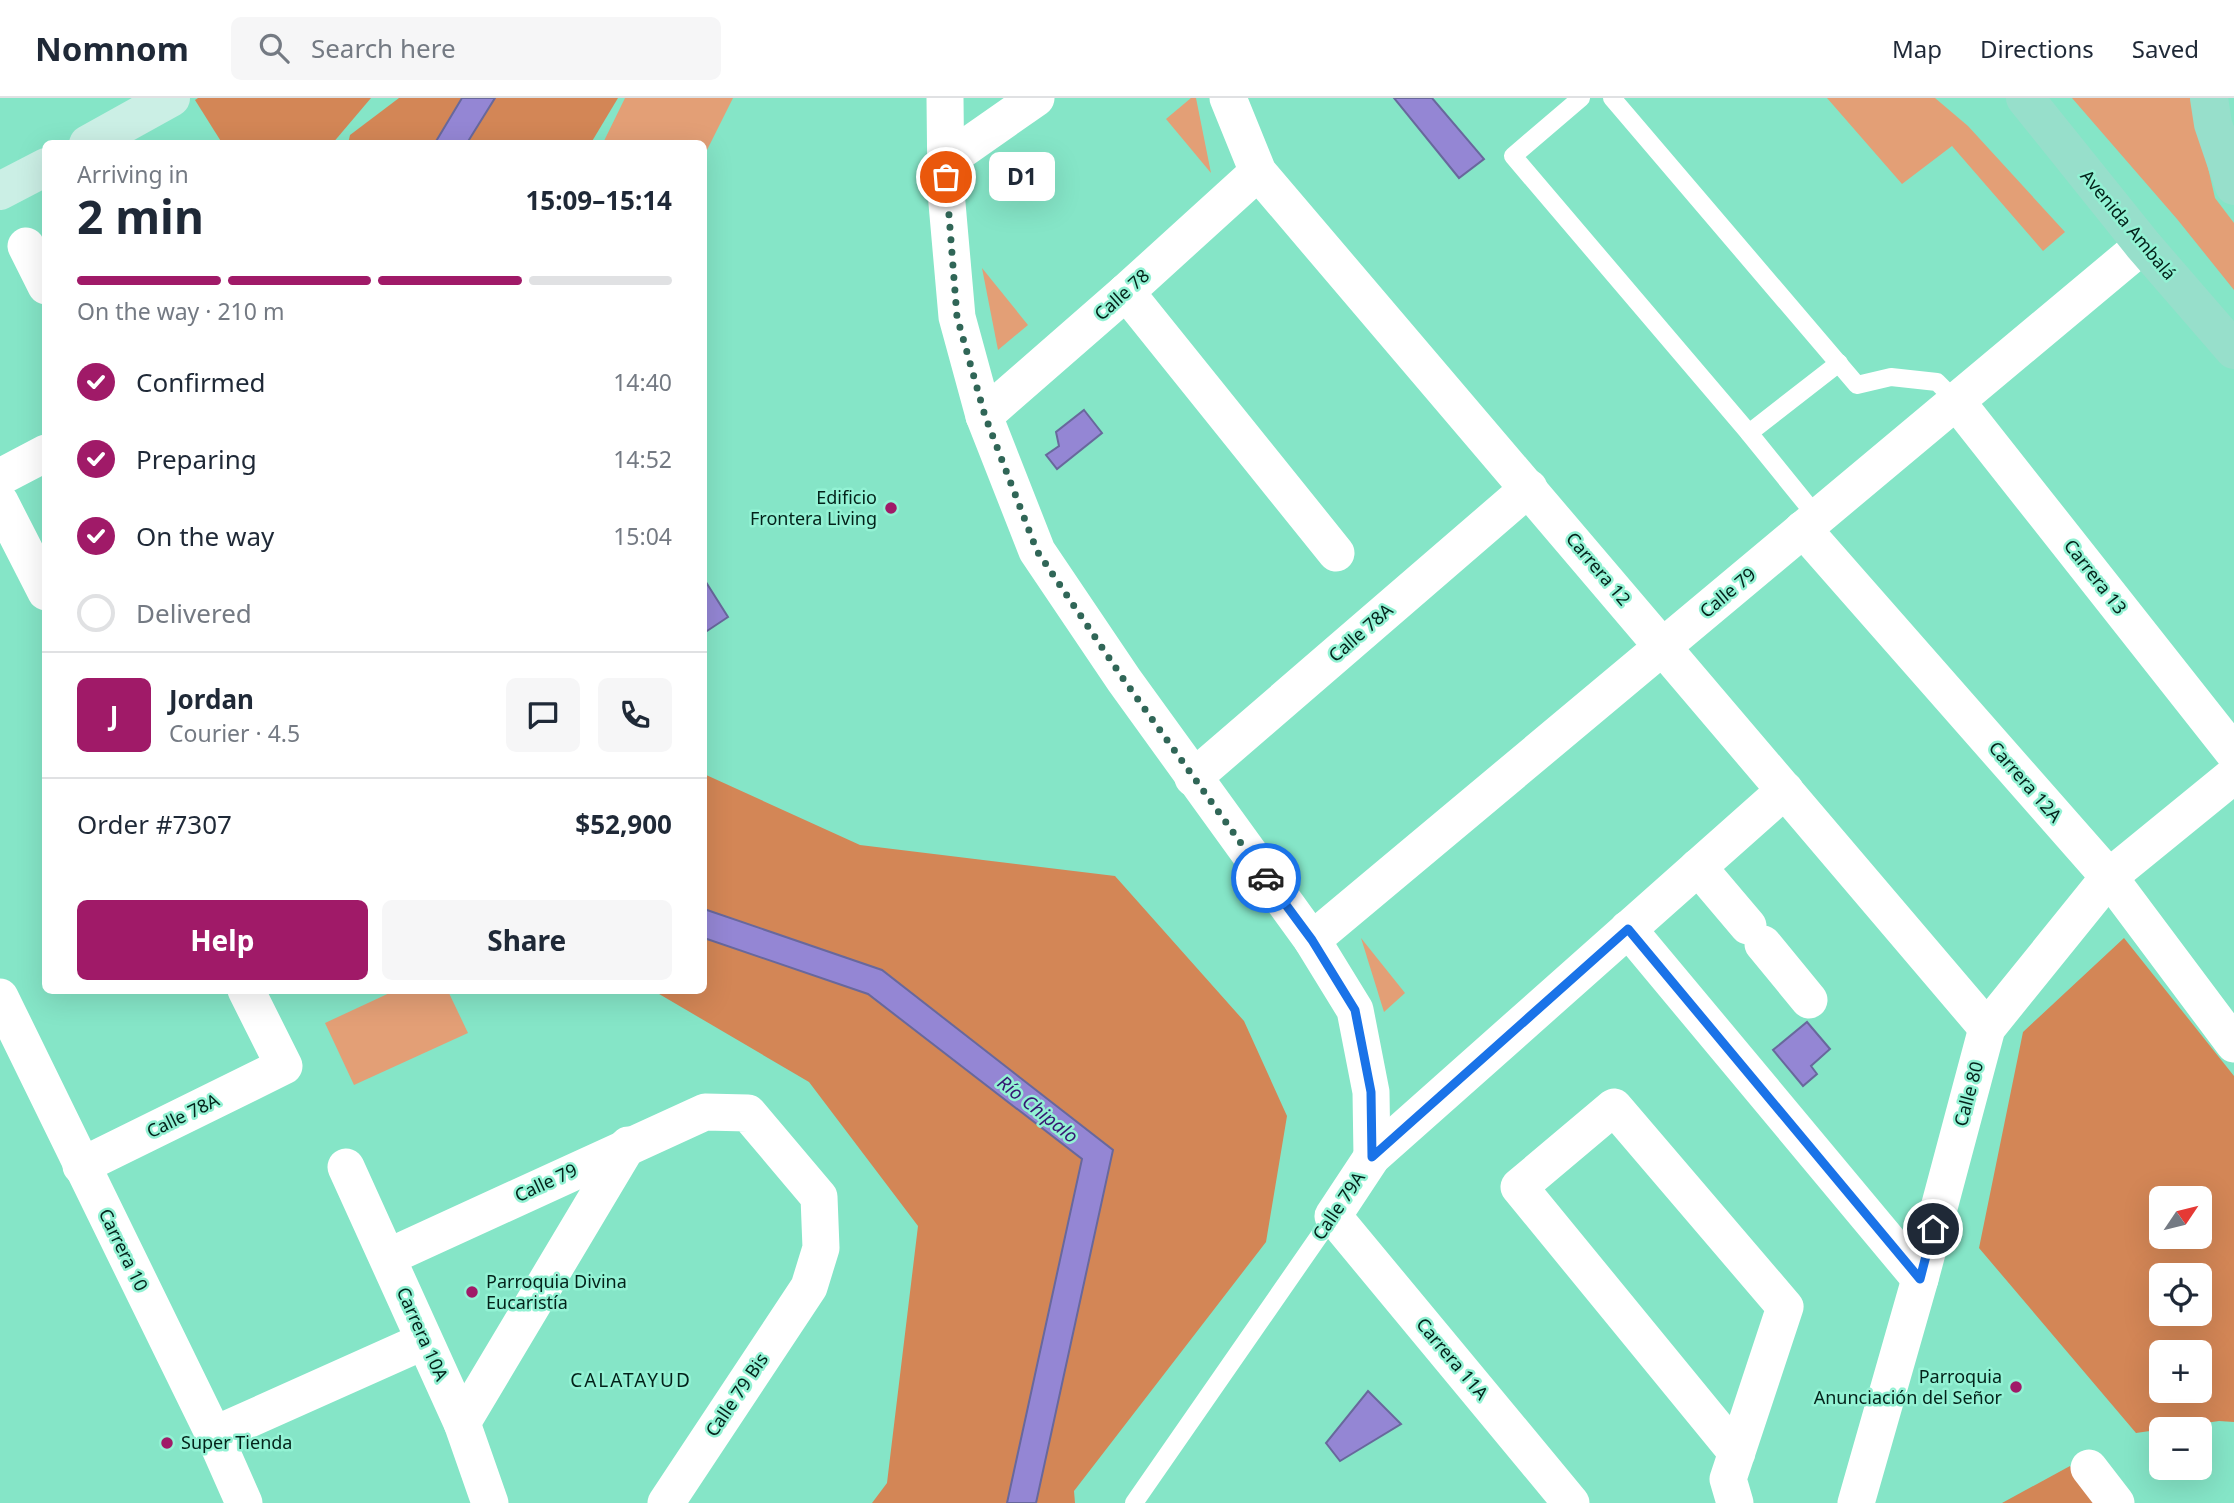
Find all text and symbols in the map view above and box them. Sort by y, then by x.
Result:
search box [231,17,721,80]
text: Nomnom [35,26,189,71]
icon: search [255,29,293,67]
text: Search here [311,30,456,66]
text: Map [1892,32,1942,65]
text: Directions [1980,32,2094,65]
text: Saved [2132,32,2199,65]
pin [916,147,976,207]
callout: D1 [988,153,1054,202]
text: Arriving in [77,158,189,190]
icon: bag [927,158,965,196]
text: D1 [1007,160,1037,192]
street label: Avenida Ambalá [2076,164,2182,284]
text: 15:09–15:14 [525,182,672,218]
text: 2 min [77,185,204,247]
street label: Calle 78 [1089,263,1154,325]
text: On the way · 210 m [77,295,284,327]
icon: check [77,363,115,401]
text: Confirmed [136,364,266,400]
text: 14:40 [613,366,672,398]
icon: check [77,440,115,478]
text: Preparing [136,441,257,477]
text: 14:52 [613,443,672,475]
place label: Edificio Frontera Living [750,485,877,530]
marker: Edificio Frontera Living [883,500,899,516]
icon: check [77,517,115,555]
text: On the way [136,518,274,554]
text: 15:04 [613,520,672,552]
street label: Carrera 12 [1561,527,1636,610]
street label: Carrera 13 [2059,534,2133,619]
street label: Calle 79 [1694,562,1760,623]
text: Delivered [136,595,252,631]
street label: Calle 78A [1323,597,1398,667]
button: chat [506,678,580,752]
button: phone [598,678,672,752]
text: Jordan [169,681,254,717]
text: J [110,697,118,733]
text: Courier · 4.5 [169,717,300,749]
street label: Carrera 12A [1984,736,2068,827]
text: Order #7307 [77,806,232,842]
text: $52,900 [575,806,672,842]
courier [1231,843,1301,913]
icon: car [1247,859,1285,897]
button: Help [77,900,368,980]
button: Share [382,900,672,980]
street label: Calle 80 [1948,1059,1988,1129]
water label: Río Chipalo [992,1069,1084,1149]
street label: Calle 78A [142,1087,223,1143]
street label: Calle 79 [511,1157,581,1207]
street label: Calle 79A [1307,1166,1370,1244]
north arrow [2149,1186,2212,1250]
map controls [2149,1186,2212,1480]
pin [1903,1199,1963,1259]
street label: Carrera 10 [94,1204,154,1295]
icon: home [1914,1210,1952,1248]
button: locate [2149,1263,2212,1326]
place label: Parroquia Divina Eucaristía [486,1269,627,1314]
street label: Carrera 10A [392,1283,454,1385]
marker: Parroquia Divina Eucaristía [464,1284,480,1300]
street label: Carrera 11A [1411,1312,1494,1405]
button: + [2149,1340,2212,1403]
street label: Calle 79 Bis [699,1348,773,1441]
place label: Parroquia Anunciación del Señor [1814,1364,2003,1409]
district label: CALATAYUD [570,1367,692,1393]
marker: Parroquia Anunciación del Señor [2008,1379,2024,1395]
button: − [2149,1417,2212,1480]
place label: Super Tienda [181,1430,292,1454]
marker: Super Tienda [159,1435,175,1451]

